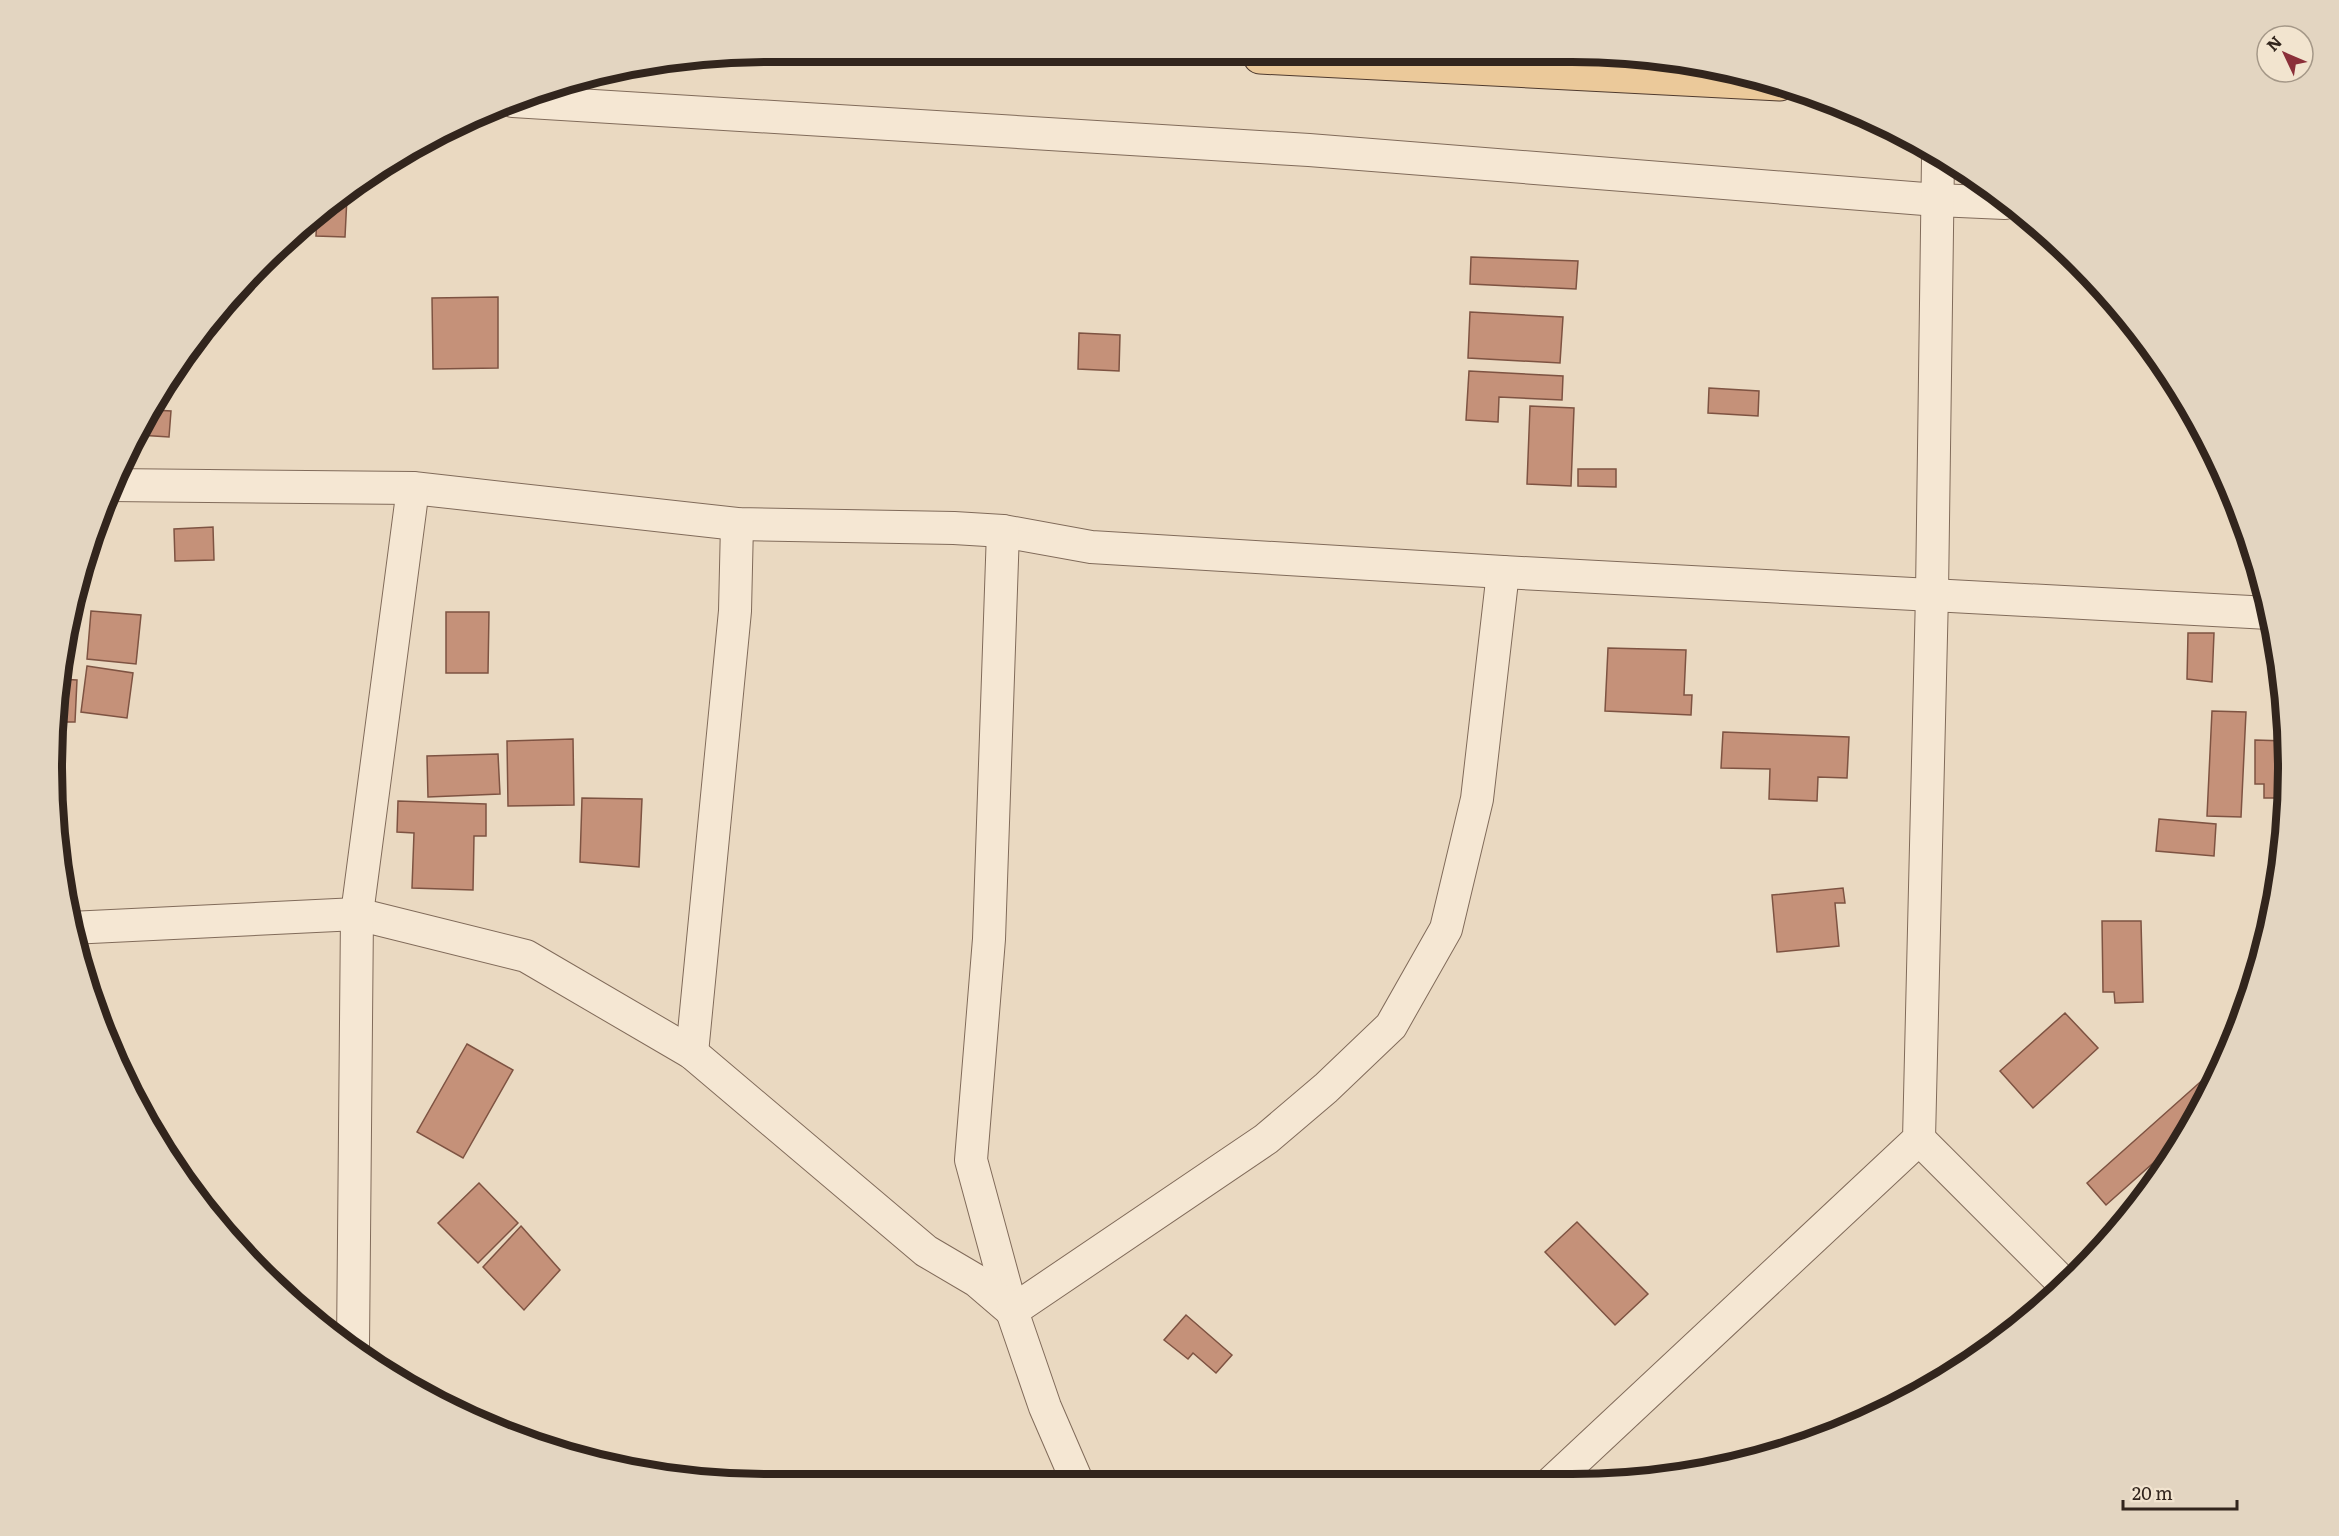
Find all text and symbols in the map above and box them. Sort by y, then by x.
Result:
north arrow [2255,24,2315,84]
text: N [2260,30,2287,56]
scale bar [2123,1473,2237,1511]
text: 20 m [2132,1479,2173,1506]

